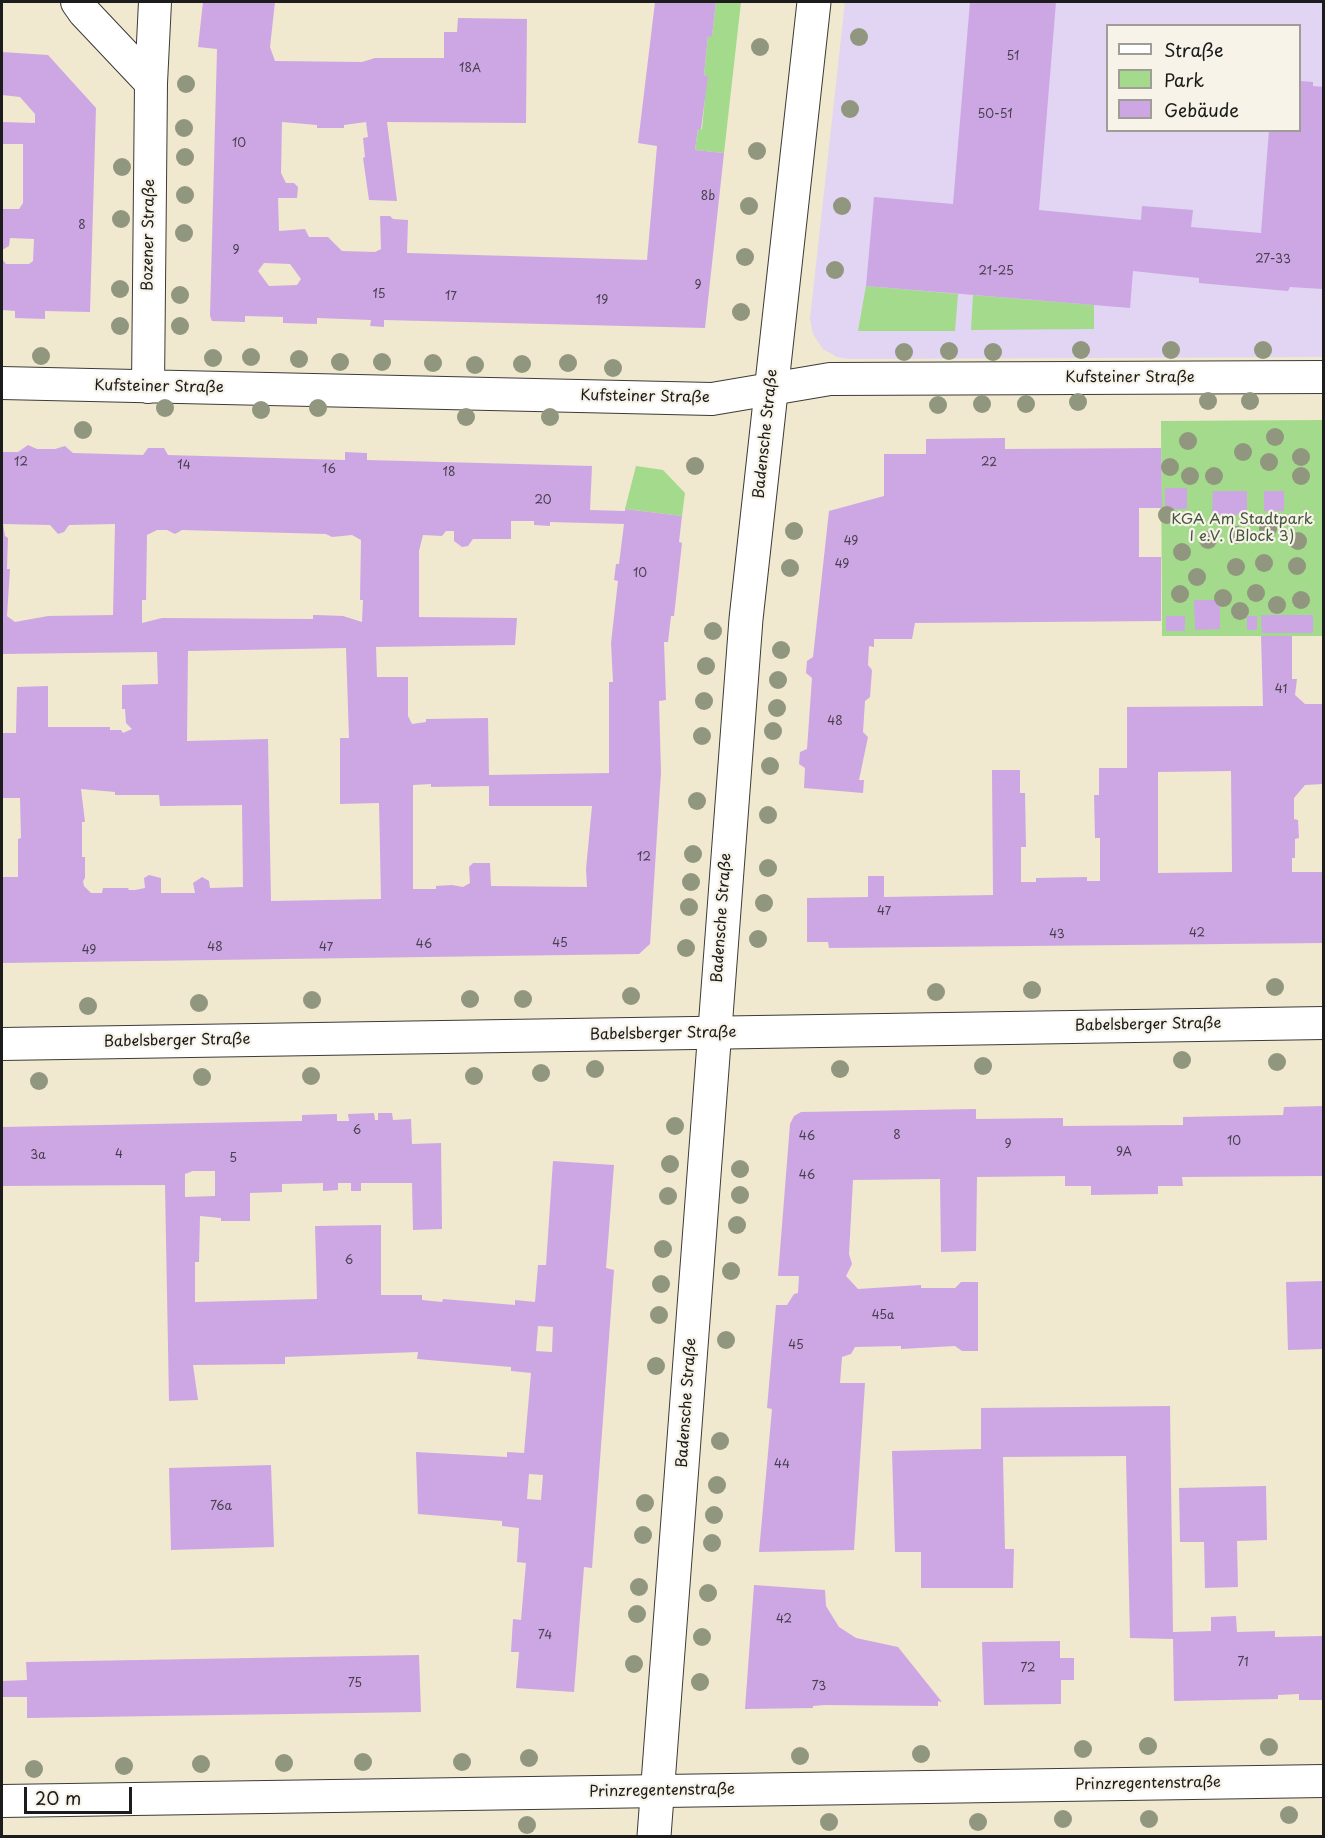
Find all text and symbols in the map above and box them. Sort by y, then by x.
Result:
legend [1106,24,1301,132]
text: Straße [1164,36,1224,63]
house number: 51 [1007,50,1019,64]
house number: 18A [459,62,481,76]
text: Park [1164,66,1204,93]
text: Gebäude [1164,96,1239,123]
house number: 50-51 [977,108,1013,122]
house number: 10 [232,137,246,151]
street label: Bozener Straße [139,179,159,291]
house number: 8b [701,190,715,204]
house number: 8 [78,219,86,233]
house number: 9 [232,244,240,258]
house number: 27-33 [1255,253,1291,267]
house number: 21-25 [978,265,1014,279]
house number: 9 [694,279,702,293]
house number: 15 [372,288,386,302]
house number: 17 [445,290,457,304]
house number: 19 [596,294,608,308]
street label: Badensche Straße [750,368,782,500]
street label: Kufsteiner Straße [1065,369,1195,387]
street label: Kufsteiner Straße [94,377,224,397]
street label: Kufsteiner Straße [580,387,710,407]
house number: 12 [14,456,28,470]
house number: 22 [981,456,997,470]
house number: 14 [177,459,191,473]
house number: 16 [322,463,336,477]
house number: 18 [443,466,455,480]
house number: 20 [534,494,552,508]
park label: KGA Am Stadtpark I e.V. (Block 3) [1171,511,1313,546]
house number: 49 [844,535,858,549]
house number: 49 [835,558,849,572]
house number: 10 [633,567,647,581]
house number: 41 [1275,683,1287,697]
house number: 48 [827,715,843,729]
house number: 12 [637,851,651,865]
street label: Badensche Straße [708,852,736,984]
house number: 47 [877,905,891,919]
house number: 42 [1189,927,1205,941]
house number: 43 [1049,928,1065,942]
house number: 45 [552,937,568,951]
house number: 46 [416,938,432,952]
house number: 48 [207,941,223,955]
house number: 47 [319,941,333,955]
house number: 49 [82,944,96,958]
street label: Babelsberger Straße [1075,1015,1221,1035]
street label: Babelsberger Straße [590,1024,736,1044]
street label: Babelsberger Straße [104,1031,250,1051]
house number: 6 [353,1124,361,1138]
house number: 8 [893,1129,901,1143]
house number: 46 [799,1130,815,1144]
house number: 10 [1227,1135,1241,1149]
house number: 9 [1004,1138,1012,1152]
house number: 9A [1116,1146,1132,1160]
house number: 4 [115,1148,123,1162]
house number: 3a [30,1149,46,1163]
house number: 5 [229,1152,237,1166]
house number: 46 [799,1169,815,1183]
house number: 6 [345,1254,353,1268]
house number: 45a [872,1309,894,1323]
street label: Badensche Straße [673,1337,701,1469]
house number: 45 [788,1339,804,1353]
house number: 44 [774,1458,790,1472]
house number: 76a [210,1500,232,1514]
house number: 42 [776,1613,792,1627]
house number: 74 [538,1629,552,1643]
house number: 71 [1237,1656,1249,1670]
house number: 72 [1020,1662,1036,1676]
house number: 75 [348,1677,362,1691]
house number: 73 [812,1680,826,1694]
street label: Prinzregentenstraße [1075,1774,1221,1794]
scale bar [27,1775,135,1813]
street label: Prinzregentenstraße [589,1781,735,1801]
text: 20 m [35,1784,81,1811]

